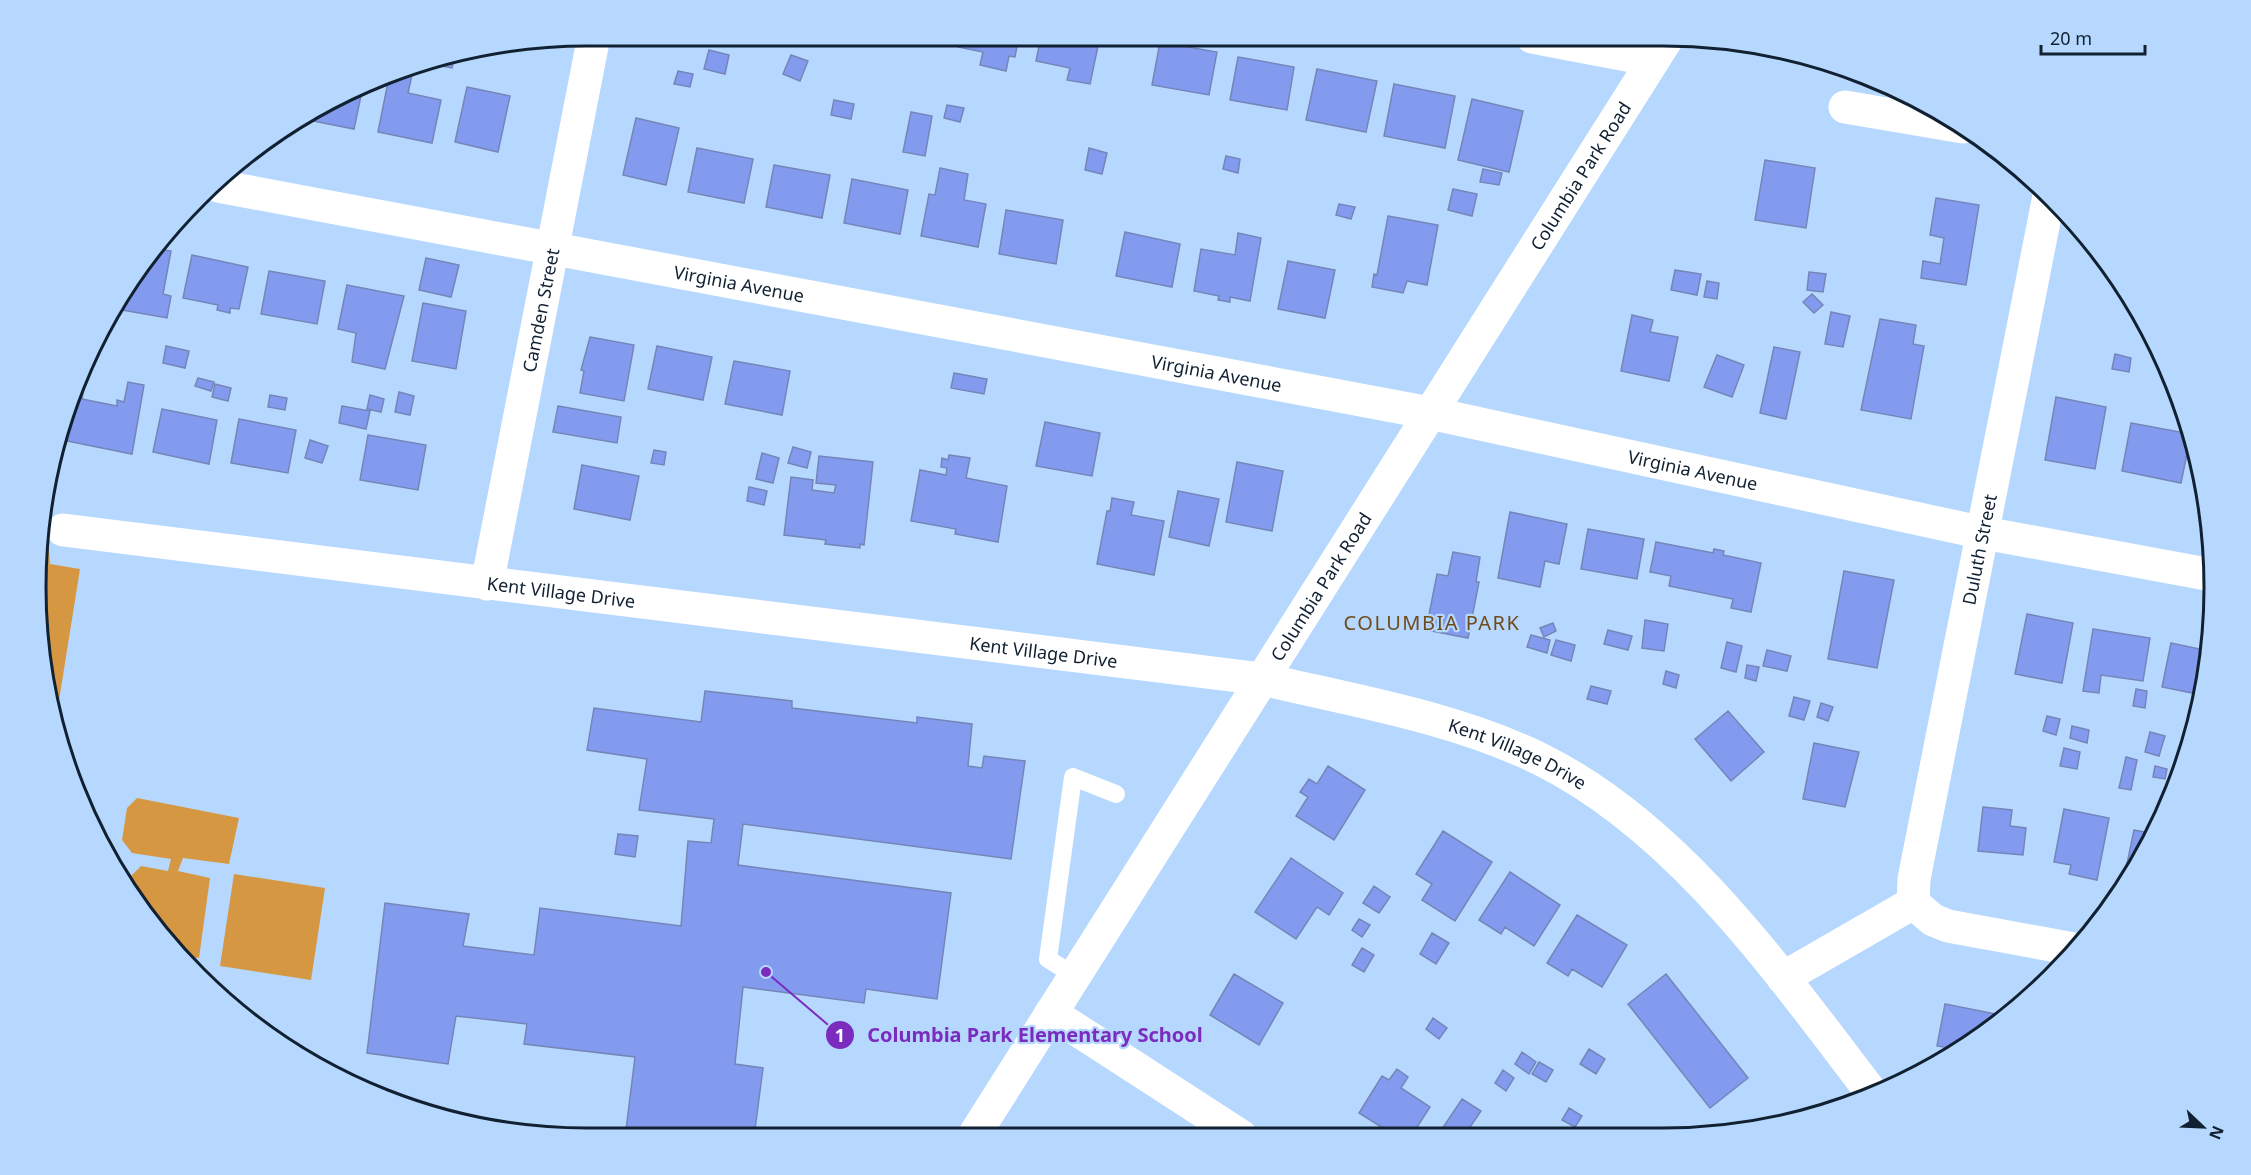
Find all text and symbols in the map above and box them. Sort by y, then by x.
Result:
scale bar [2041,18,2144,56]
text: 20 m [2050,26,2092,50]
street label: Columbia Park Road [1524,97,1636,255]
street label: Camden Street [517,246,564,374]
street label: Virginia Avenue [672,260,806,308]
street label: Virginia Avenue [1149,349,1284,397]
street label: Virginia Avenue [1626,444,1760,496]
street label: Duluth Street [1956,491,2002,607]
street label: Columbia Park Road [1265,508,1377,666]
street label: Kent Village Drive [486,571,637,613]
district label: COLUMBIA PARK [1344,609,1520,636]
street label: Kent Village Drive [968,631,1119,673]
street label: Kent Village Drive [1446,713,1591,795]
callout: Columbia Park Elementary School [825,1016,1214,1054]
text: Columbia Park Elementary School [867,1021,1203,1048]
text: 1 [835,1023,845,1047]
north arrow [2173,1097,2233,1157]
text: N [2204,1123,2229,1143]

